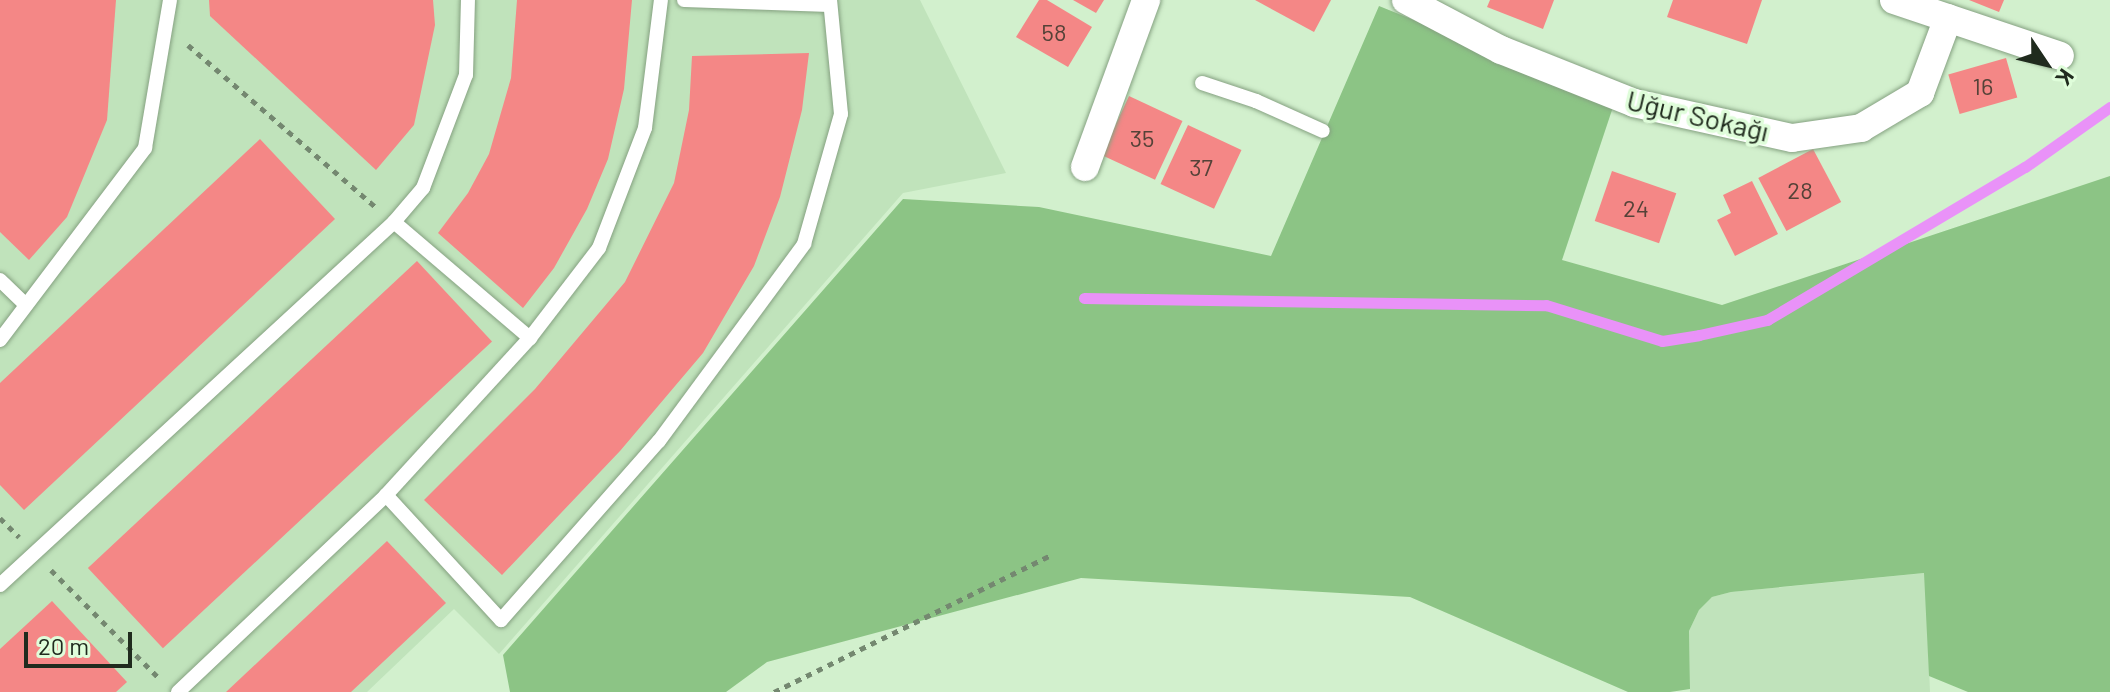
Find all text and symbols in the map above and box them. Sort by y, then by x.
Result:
house number: 58 [1042,18,1066,46]
north arrow [2006,24,2086,104]
text: K [2051,65,2080,91]
house number: 16 [1973,72,1993,100]
street label: Uğur Sokağı [1624,82,1772,148]
house number: 35 [1130,124,1154,152]
house number: 37 [1189,153,1213,181]
house number: 28 [1787,176,1813,204]
house number: 24 [1623,194,1649,222]
scale bar [28,616,136,666]
text: 20 m [38,631,89,660]

